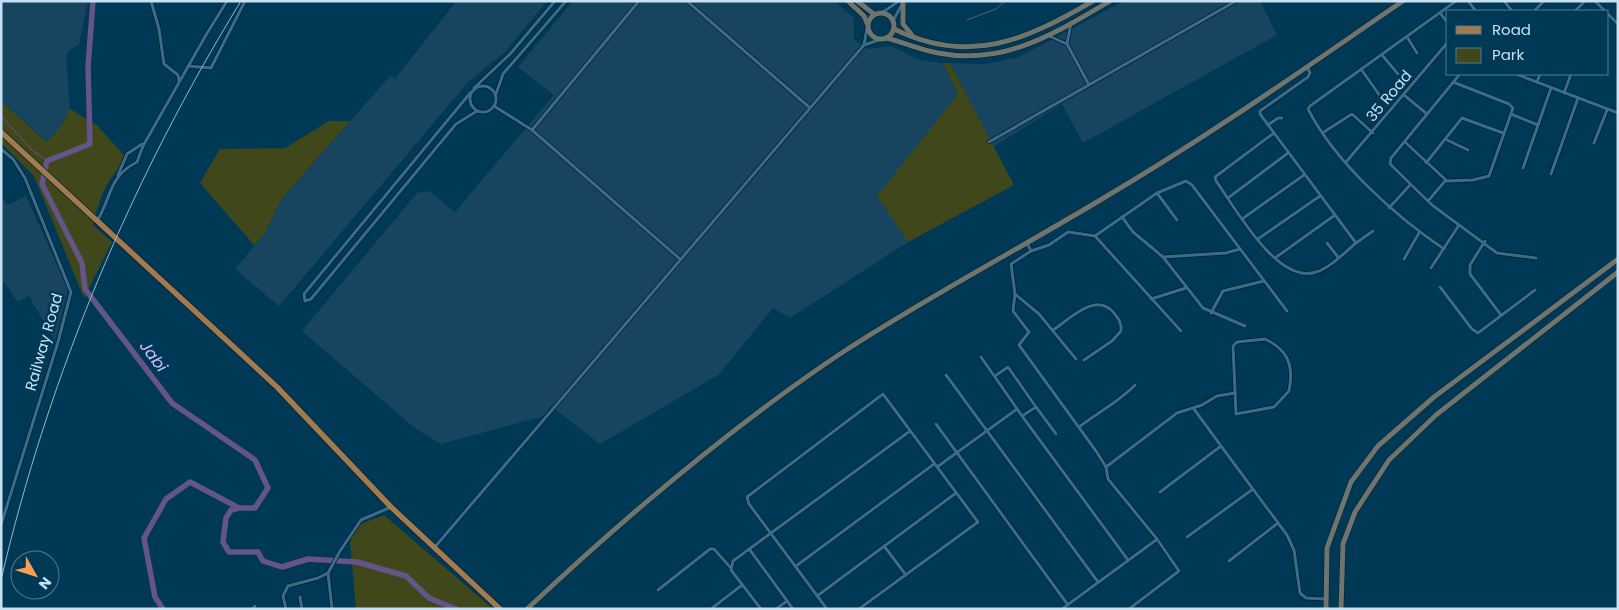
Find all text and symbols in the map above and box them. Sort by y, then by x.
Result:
legend [1446,10,1609,75]
text: Road [1492,19,1531,40]
text: Park [1492,44,1524,65]
street label: 35 Road [1361,65,1416,126]
street label: Railway Road [20,291,67,393]
water label: Jabi [134,336,174,378]
north arrow [10,550,60,600]
text: N [34,573,56,594]

